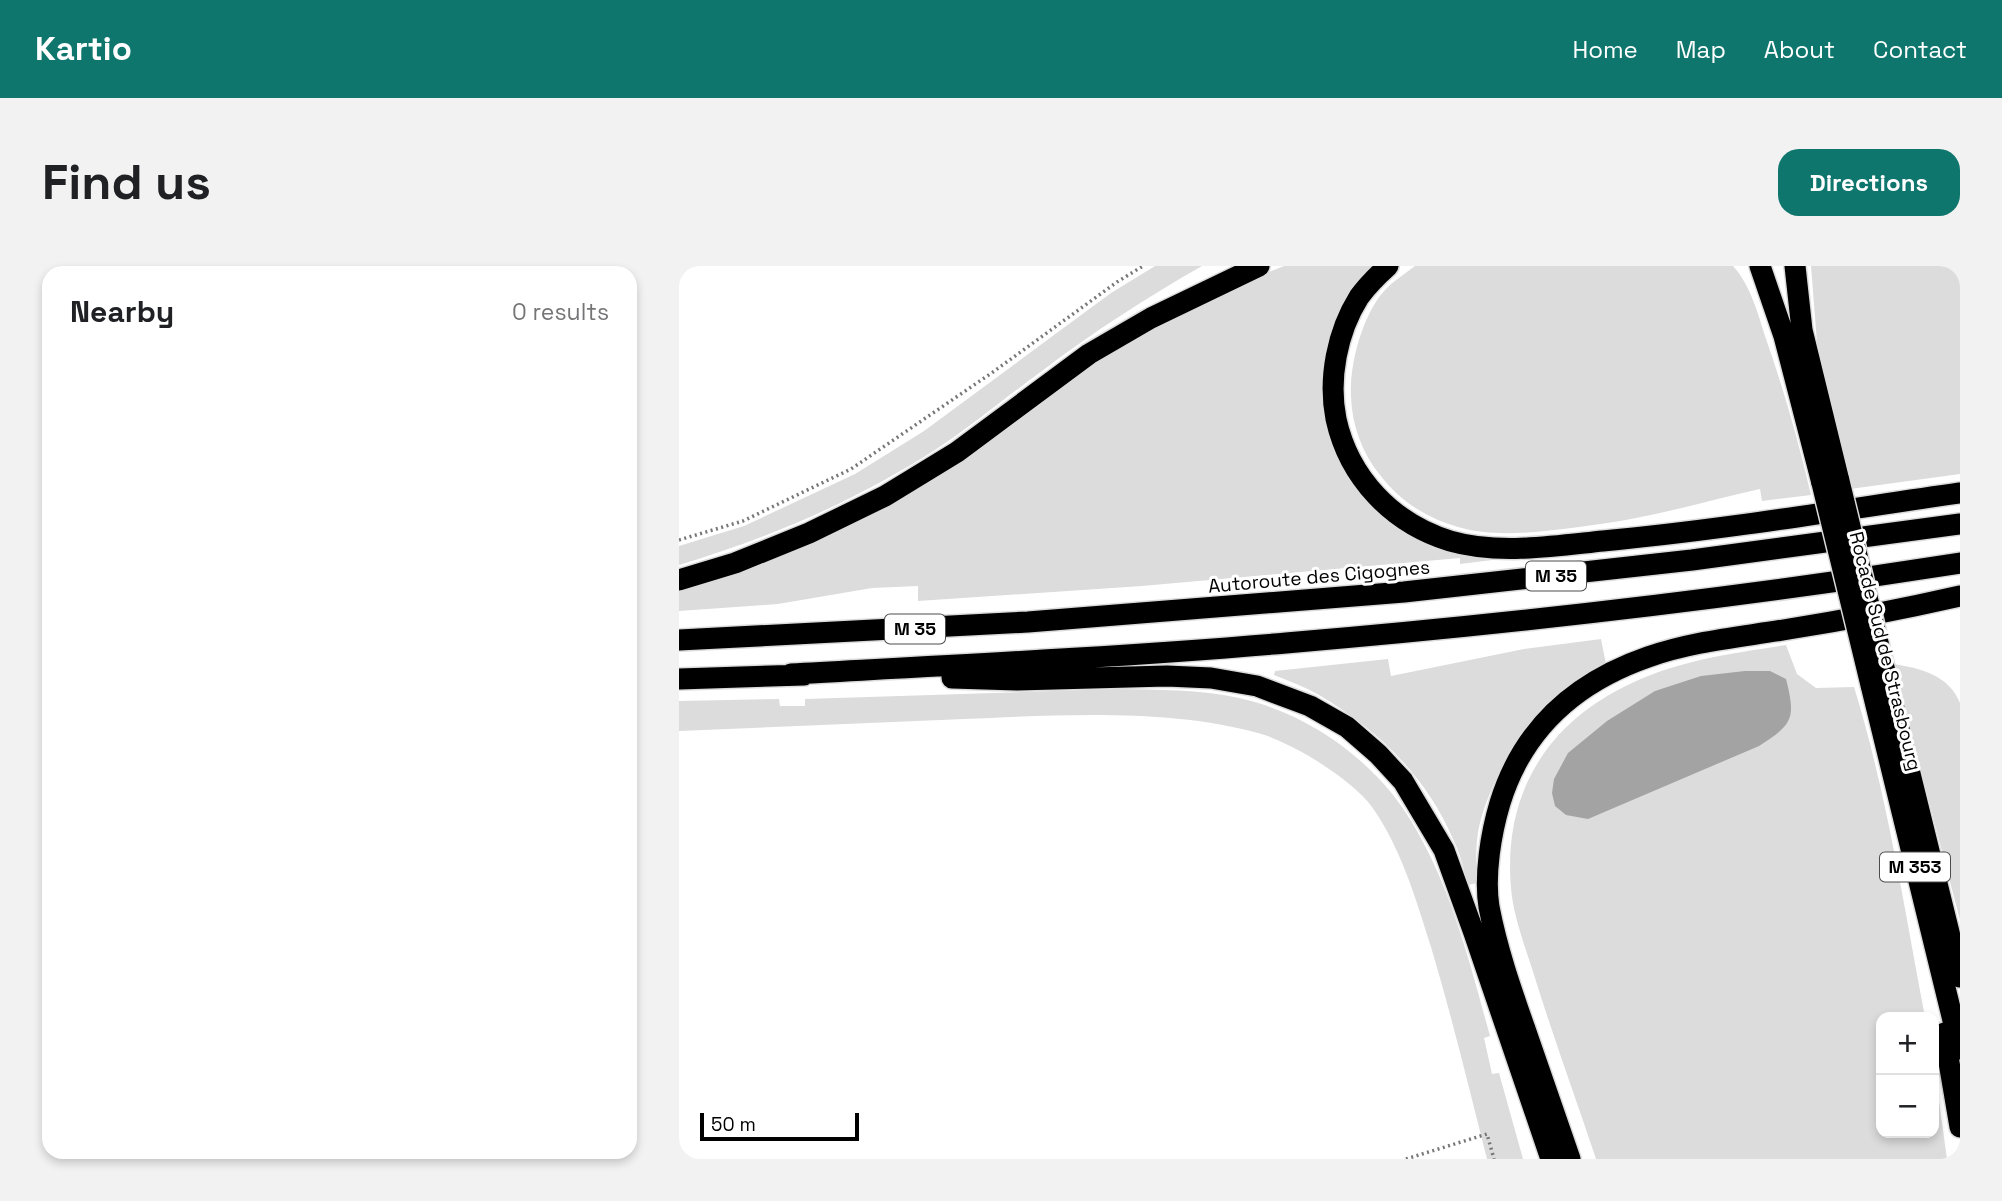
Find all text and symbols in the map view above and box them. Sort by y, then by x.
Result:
text: Kartio [35,28,132,70]
text: Home [1572,34,1638,65]
text: Map [1676,34,1726,65]
text: About [1764,34,1835,65]
text: Contact [1873,34,1967,65]
button: Directions [1778,149,1960,216]
text: Find us [42,151,211,213]
text: Nearby [70,292,174,331]
text: 0 results [512,297,609,327]
street label: Rocade Sud de Strasbourg [1844,529,1927,773]
street label: Autoroute des Cigognes [1207,554,1431,599]
road number: M 35 [1526,562,1586,590]
road number: M 35 [885,614,945,643]
road number: M 353 [1880,852,1950,882]
map controls [1876,1012,1939,1138]
button: + [1876,1012,1939,1075]
button: − [1876,1075,1939,1138]
scale bar [700,1110,859,1142]
text: 50 m [711,1112,756,1137]

